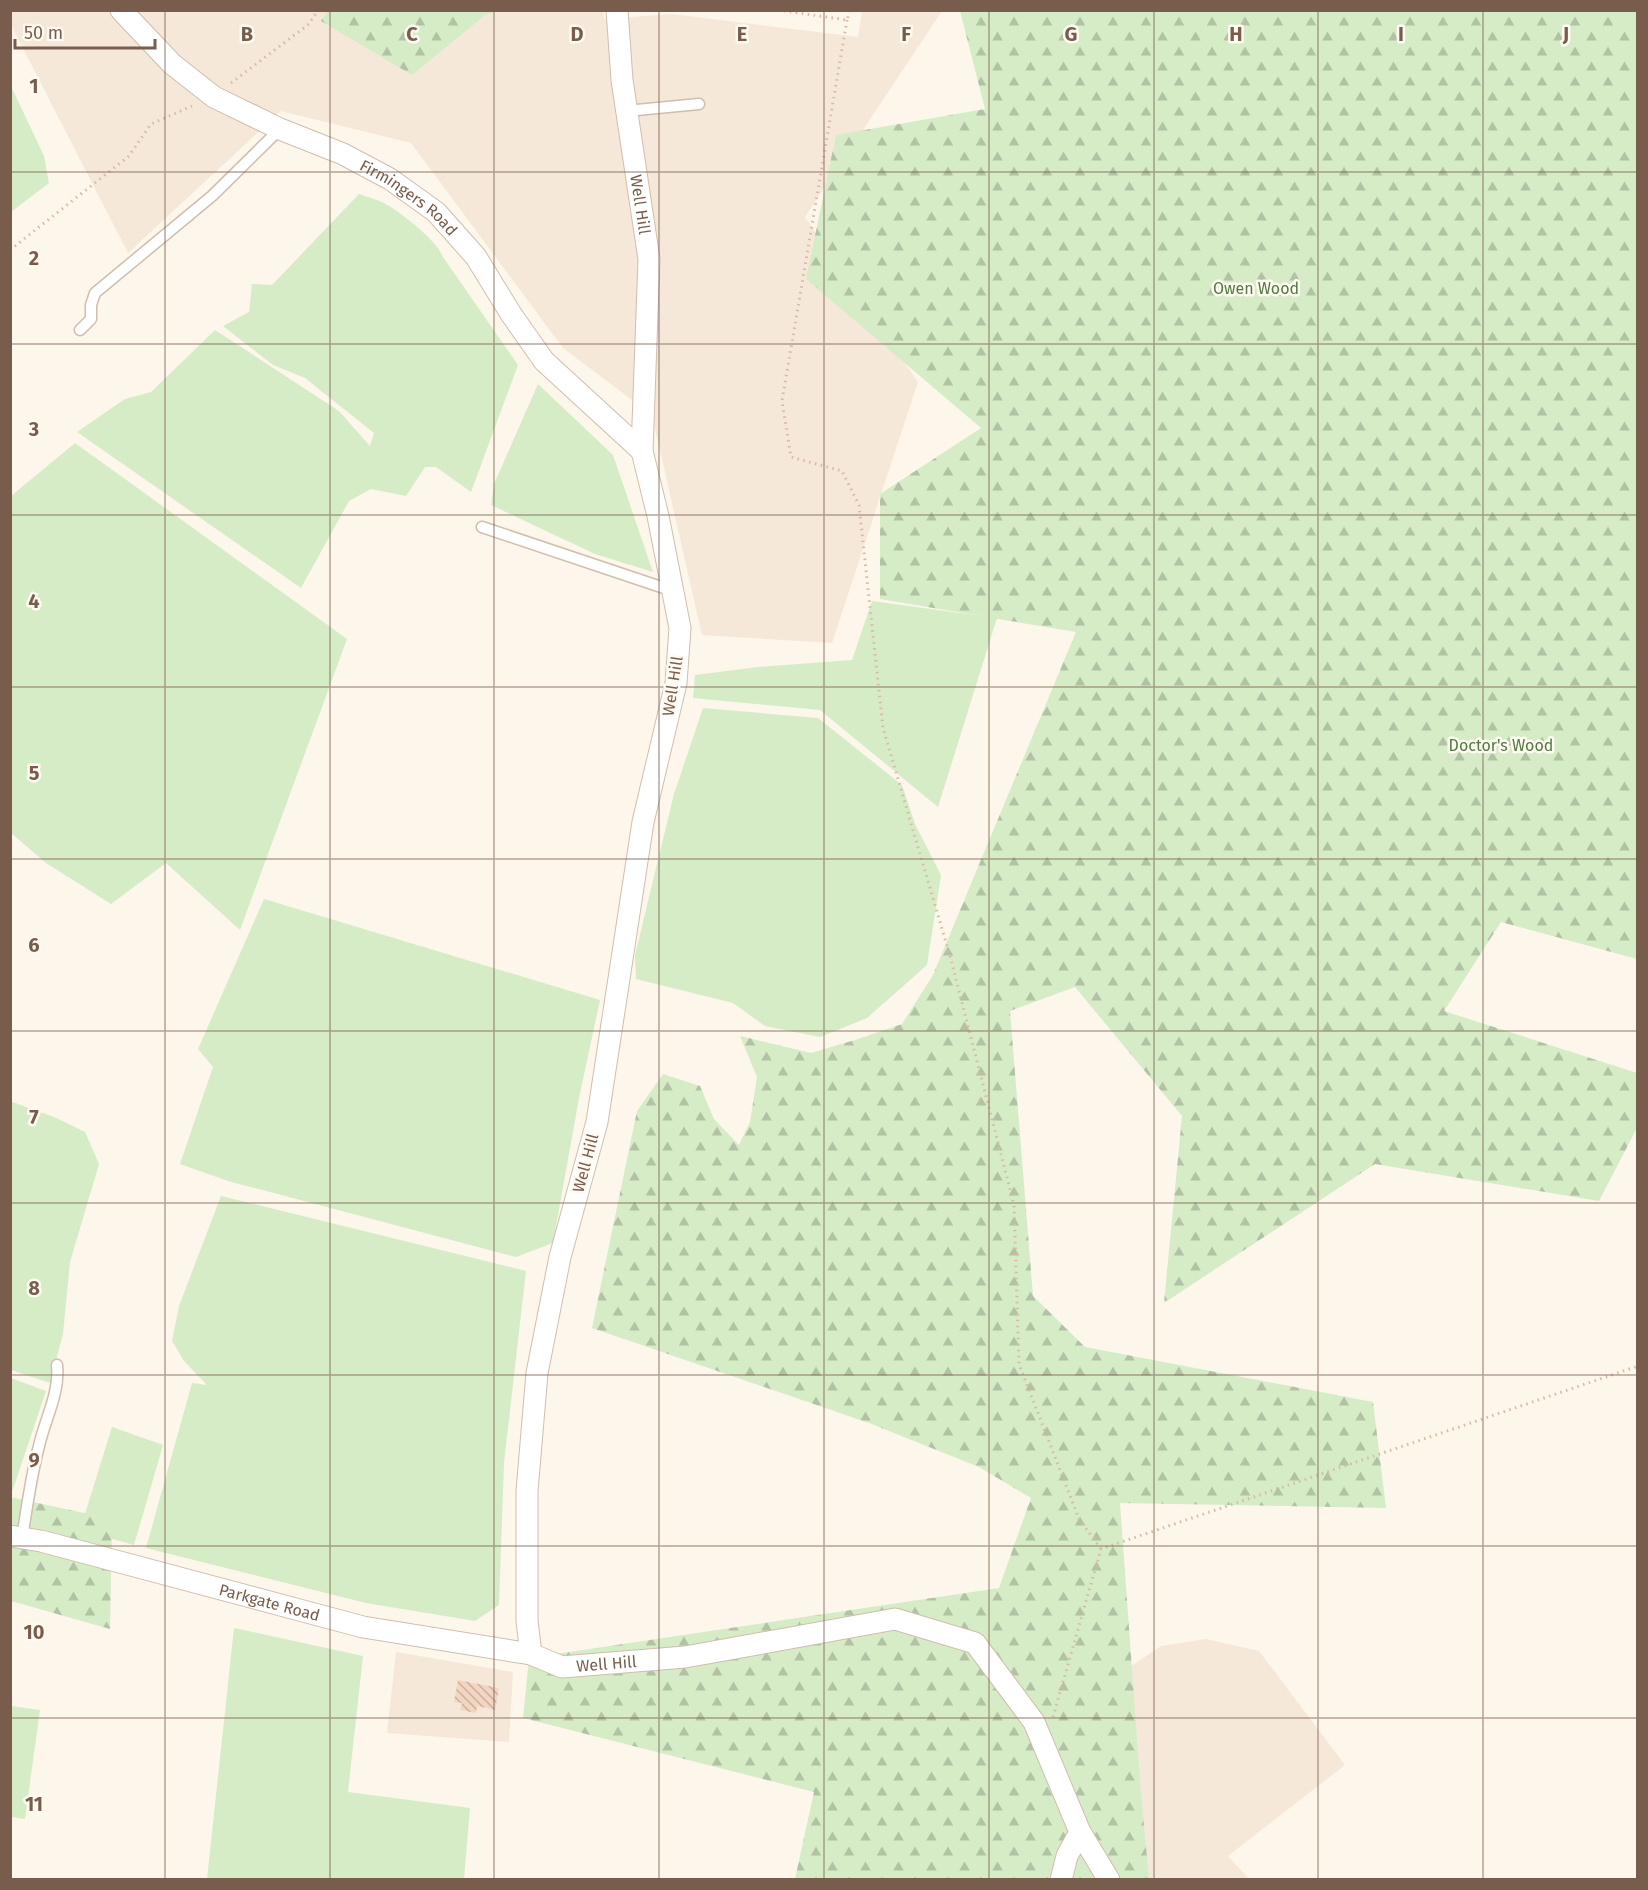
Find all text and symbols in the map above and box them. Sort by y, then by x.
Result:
scale bar [15,12,154,50]
text: 50 m [24,22,63,44]
text: B [241,22,253,46]
text: C [406,22,418,46]
text: D [570,22,584,46]
text: E [737,22,747,46]
text: F [901,22,911,46]
text: G [1065,22,1077,46]
text: H [1229,22,1243,46]
text: I [1398,22,1404,46]
text: J [1562,22,1569,46]
text: 1 [29,74,39,98]
street label: Firmingers Road [357,156,461,239]
street label: Well Hill [626,173,654,236]
text: 2 [29,246,39,270]
park label: Owen Wood [1213,279,1299,298]
text: 3 [28,417,39,441]
text: 4 [28,589,40,613]
street label: Well Hill [658,655,687,717]
park label: Doctor's Wood [1449,736,1553,755]
text: 5 [29,761,40,785]
text: 6 [28,933,40,957]
text: 7 [29,1105,39,1129]
street label: Well Hill [569,1131,603,1195]
text: 8 [28,1276,40,1300]
text: 9 [28,1448,40,1472]
street label: Parkgate Road [217,1580,322,1625]
text: 10 [24,1620,44,1644]
street label: Well Hill [576,1652,638,1676]
text: 11 [25,1792,43,1816]

